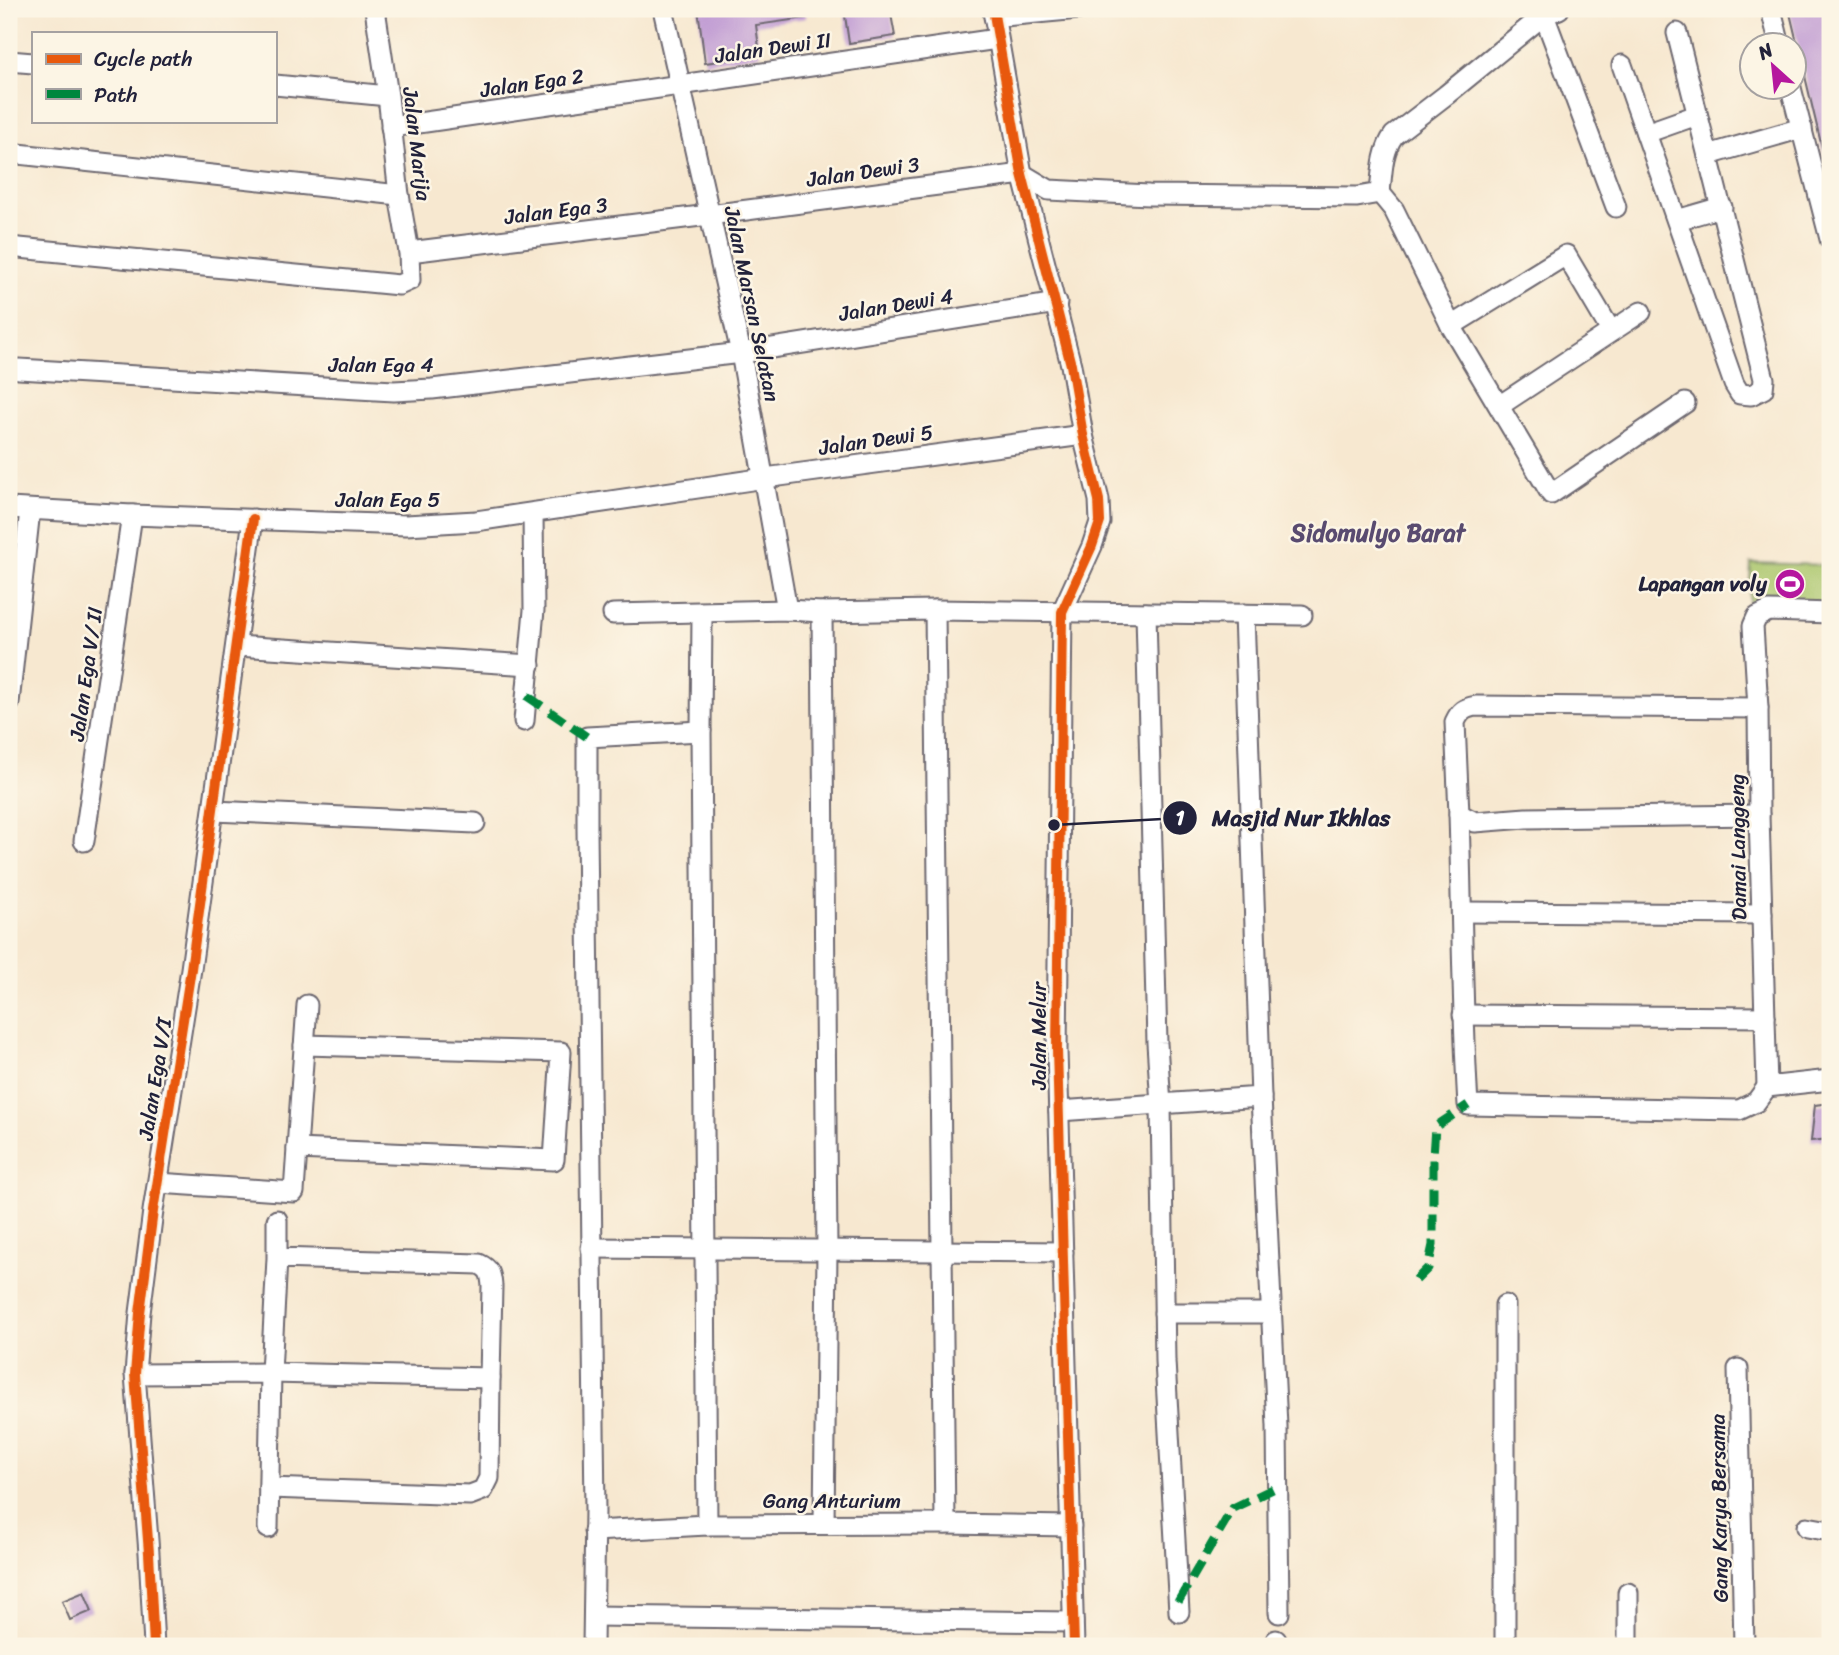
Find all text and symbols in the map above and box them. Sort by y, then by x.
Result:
street label: Jalan Dewi II [711,21,834,75]
legend [32,32,276,122]
north arrow [1738,32,1808,102]
text: N [1751,33,1780,69]
text: Cycle path [94,40,193,78]
street label: Jalan Ega 2 [477,57,586,109]
text: Path [94,76,137,114]
street label: Jalan Marija [391,84,443,203]
street label: Jalan Dewi 3 [803,145,922,199]
street label: Jalan Ega 3 [501,186,610,236]
street label: Jalan Marsan Selatan [712,202,791,405]
street label: Jalan Dewi 4 [835,277,956,333]
street label: Jalan Ega 4 [327,346,434,384]
street label: Jalan Dewi 5 [815,413,936,467]
street label: Jalan Ega 5 [335,481,441,519]
district label: Sidomulyo Barat [1290,512,1466,554]
place label: Lapangan voly [1639,565,1768,603]
sports icon: Lapangan voly [1773,567,1807,601]
street label: Jalan Ega V/ II [58,604,114,745]
street label: Damai Langgeng [1718,773,1758,921]
callout: Masjid Nur Ikhlas [1162,796,1404,840]
text: Masjid Nur Ikhlas [1211,798,1391,839]
text: 1 [1175,799,1185,837]
street label: Jalan Melur [1020,981,1058,1091]
street label: Jalan Ega V/I [126,1014,184,1144]
street label: Gang Karya Bersama [1698,1413,1740,1603]
street label: Gang Anturium [763,1482,901,1520]

